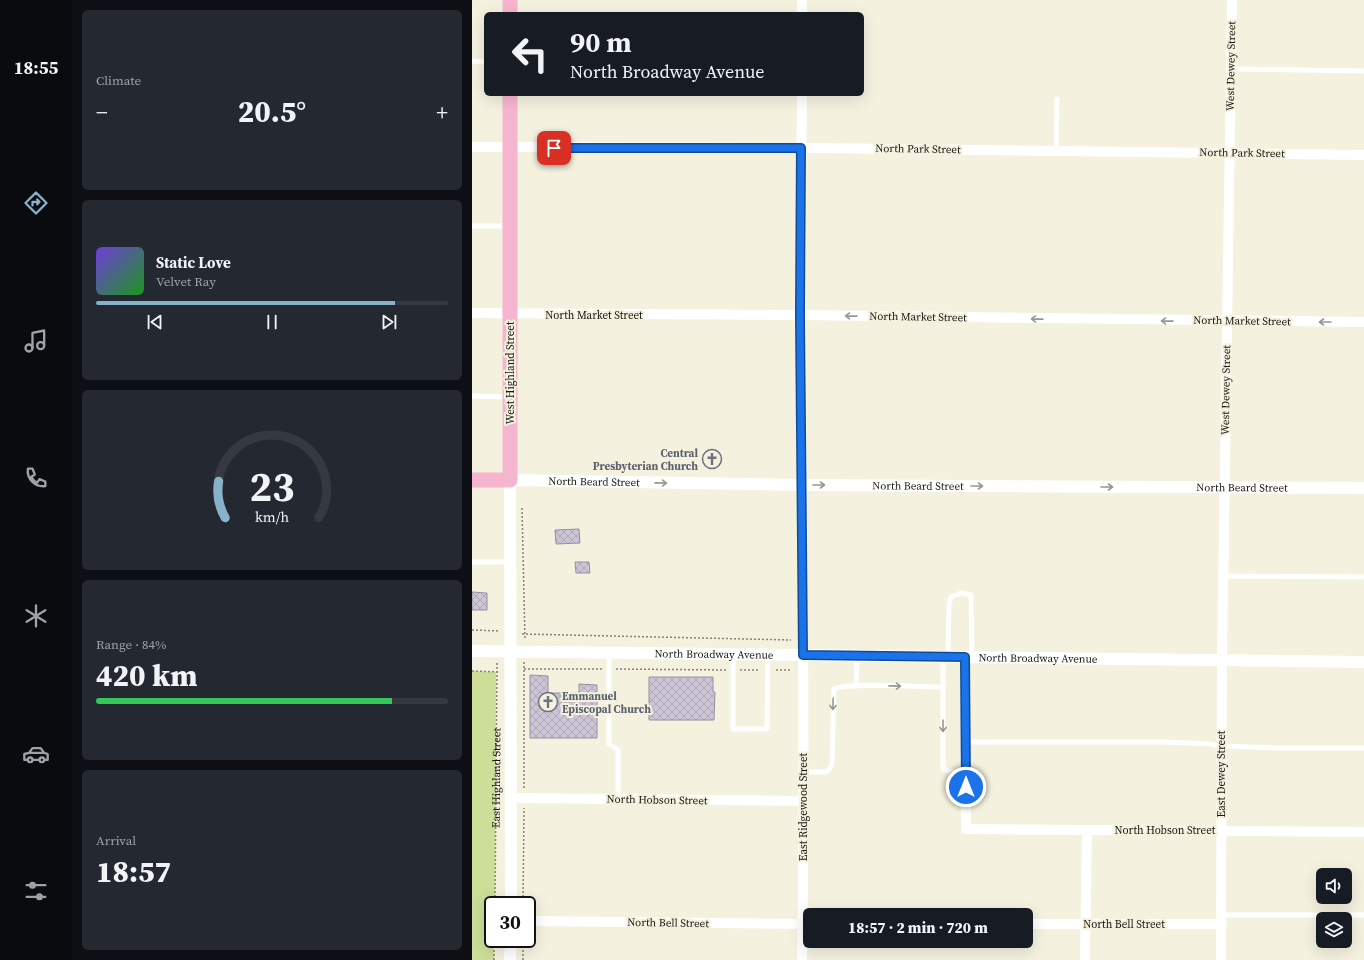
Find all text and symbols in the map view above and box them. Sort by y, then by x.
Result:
street label: West Dewey Street [1223,20,1239,111]
text: 90 m [570,23,632,61]
icon: left [504,28,556,80]
text: 18:55 [14,55,58,80]
text: North Broadway Avenue [570,59,765,84]
text: Climate [96,72,141,89]
text: 20.5° [238,91,306,132]
text: − [96,97,108,127]
text: + [436,97,448,127]
pin [537,131,571,165]
icon: arrive [543,137,565,159]
street label: North Park Street [875,141,961,157]
street label: North Park Street [1199,145,1285,161]
icon: directions [22,189,50,217]
text: Static Love [156,252,231,273]
text: Velvet Ray [156,273,216,290]
street label: North Market Street [545,308,643,323]
street label: North Market Street [869,309,967,325]
icon: previous [144,311,166,333]
icon: pause [261,311,283,333]
icon: next [378,311,400,333]
one-way arrow [845,312,858,320]
street label: North Market Street [1193,313,1291,329]
one-way arrow [1031,315,1044,323]
one-way arrow [1161,317,1174,324]
one-way arrow [1319,318,1332,326]
street label: West Highland Street [503,321,518,425]
icon: music [22,327,50,355]
street label: West Dewey Street [1218,344,1234,435]
place label: Central Presbyterian Church [593,446,698,474]
church icon: Central Presbyterian Church [701,448,723,470]
text: 23 [249,458,295,515]
icon: phone [22,464,50,492]
street label: North Beard Street [548,473,640,490]
street label: North Beard Street [872,478,964,493]
one-way arrow [654,479,667,487]
street label: North Beard Street [1196,480,1288,495]
one-way arrow [812,481,825,489]
one-way arrow [970,482,983,490]
one-way arrow [1100,483,1113,491]
text: km/h [255,507,289,527]
icon: climate [22,602,50,630]
text: Range · 84% [96,636,167,653]
street label: North Broadway Avenue [654,646,774,662]
street label: North Broadway Avenue [978,650,1098,666]
text: 420 km [96,655,197,696]
one-way arrow [888,682,901,690]
place label: Emmanuel Episcopal Church [562,689,651,717]
church icon: Emmanuel Episcopal Church [537,691,559,713]
one-way arrow [830,697,837,710]
one-way arrow [939,719,947,732]
street label: East Highland Street [488,727,504,828]
street label: East Dewey Street [1214,730,1229,817]
icon: car [22,740,50,768]
street label: East Ridgewood Street [796,752,811,861]
position arrow [945,766,987,808]
street label: North Hobson Street [606,792,708,808]
street label: North Hobson Street [1115,823,1216,838]
text: Arrival [96,832,136,849]
text: 18:57 [96,851,171,892]
map controls [1316,868,1352,948]
button: sound [1316,868,1352,904]
icon: filters [22,877,50,905]
speed limit sign: 30 [484,896,536,948]
button: layers [1316,912,1352,948]
street label: North Bell Street [627,915,709,931]
text: 18:57 · 2 min · 720 m [848,917,988,938]
street label: North Bell Street [1083,917,1165,932]

